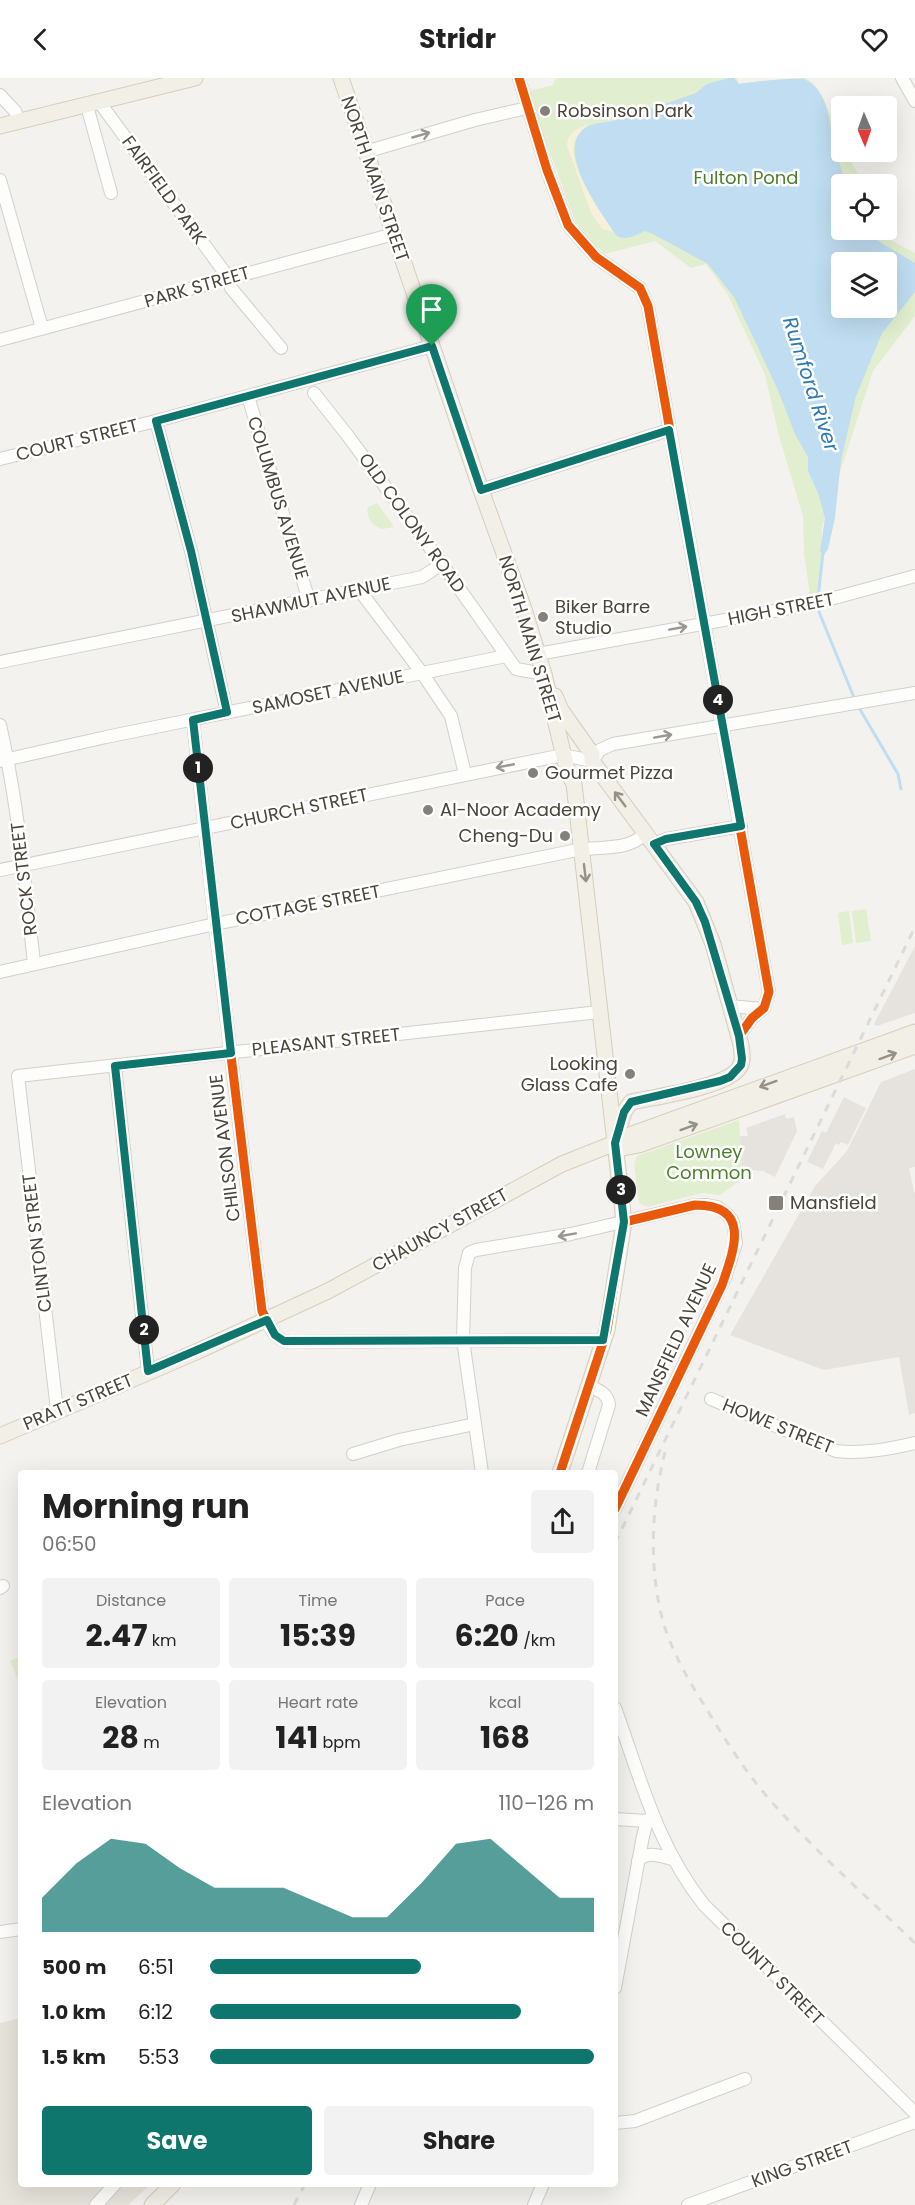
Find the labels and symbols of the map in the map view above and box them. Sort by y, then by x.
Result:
street label: NORTH MAIN STREET [335,93,416,265]
north arrow [831,96,897,162]
place label: Robsinson Park [557,98,694,123]
marker: Robsinson Park [538,104,552,118]
one-way arrow [411,129,430,140]
street label: FAIRFIELD PARK [116,130,213,249]
park label: Fulton Pond [693,165,799,190]
street label: PARK STREET [141,259,253,313]
pin [406,284,457,346]
water label: Rumford River [776,313,846,455]
street label: COURT STREET [13,412,141,467]
street label: COLUMBUS AVENUE [242,413,315,583]
street label: OLD COLONY ROAD [353,448,472,598]
street label: NORTH MAIN STREET [493,552,568,726]
street label: SHAWMUT AVENUE [229,570,393,629]
street label: HIGH STREET [726,586,836,631]
place label: Biker Barre Studio [555,594,650,640]
marker: Biker Barre Studio [536,610,550,624]
one-way arrow [668,622,688,633]
street label: SAMOSET AVENUE [250,663,406,720]
pin: 4 [703,685,733,715]
one-way arrow [653,730,673,741]
pin: 1 [183,753,213,783]
place label: Gourmet Pizza [545,760,673,785]
one-way arrow [496,761,516,772]
marker: Gourmet Pizza [526,766,540,780]
street label: CHURCH STREET [228,782,370,835]
one-way arrow [614,792,626,808]
place label: Al-Noor Academy [440,797,601,822]
marker: Al-Noor Academy [421,803,435,817]
street label: ROCK STREET [4,821,43,937]
place label: Cheng-Du [459,823,553,848]
marker: Cheng-Du [558,829,572,843]
one-way arrow [580,863,591,883]
street label: COTTAGE STREET [233,878,383,931]
street label: PLEASANT STREET [251,1021,402,1062]
one-way arrow [878,1050,897,1061]
place label: Looking Glass Cafe [521,1051,618,1097]
marker: Looking Glass Cafe [623,1067,637,1081]
street label: CHILSON AVENUE [203,1073,246,1223]
one-way arrow [759,1079,778,1090]
one-way arrow [679,1121,698,1132]
park label: Lowney Common [666,1139,752,1185]
street label: CLINTON STREET [16,1172,57,1314]
pin: 3 [606,1175,636,1205]
street label: CHAUNCY STREET [367,1182,512,1277]
place label: Mansfield [790,1190,877,1215]
marker: Mansfield [767,1194,785,1212]
one-way arrow [557,1230,577,1241]
street label: MANSFIELD AVENUE [629,1259,722,1421]
pin: 2 [129,1315,159,1345]
street label: PRATT STREET [19,1367,137,1436]
street label: HOWE STREET [719,1392,838,1459]
street label: COUNTY STREET [715,1915,830,2030]
street label: KING STREET [748,2134,856,2193]

